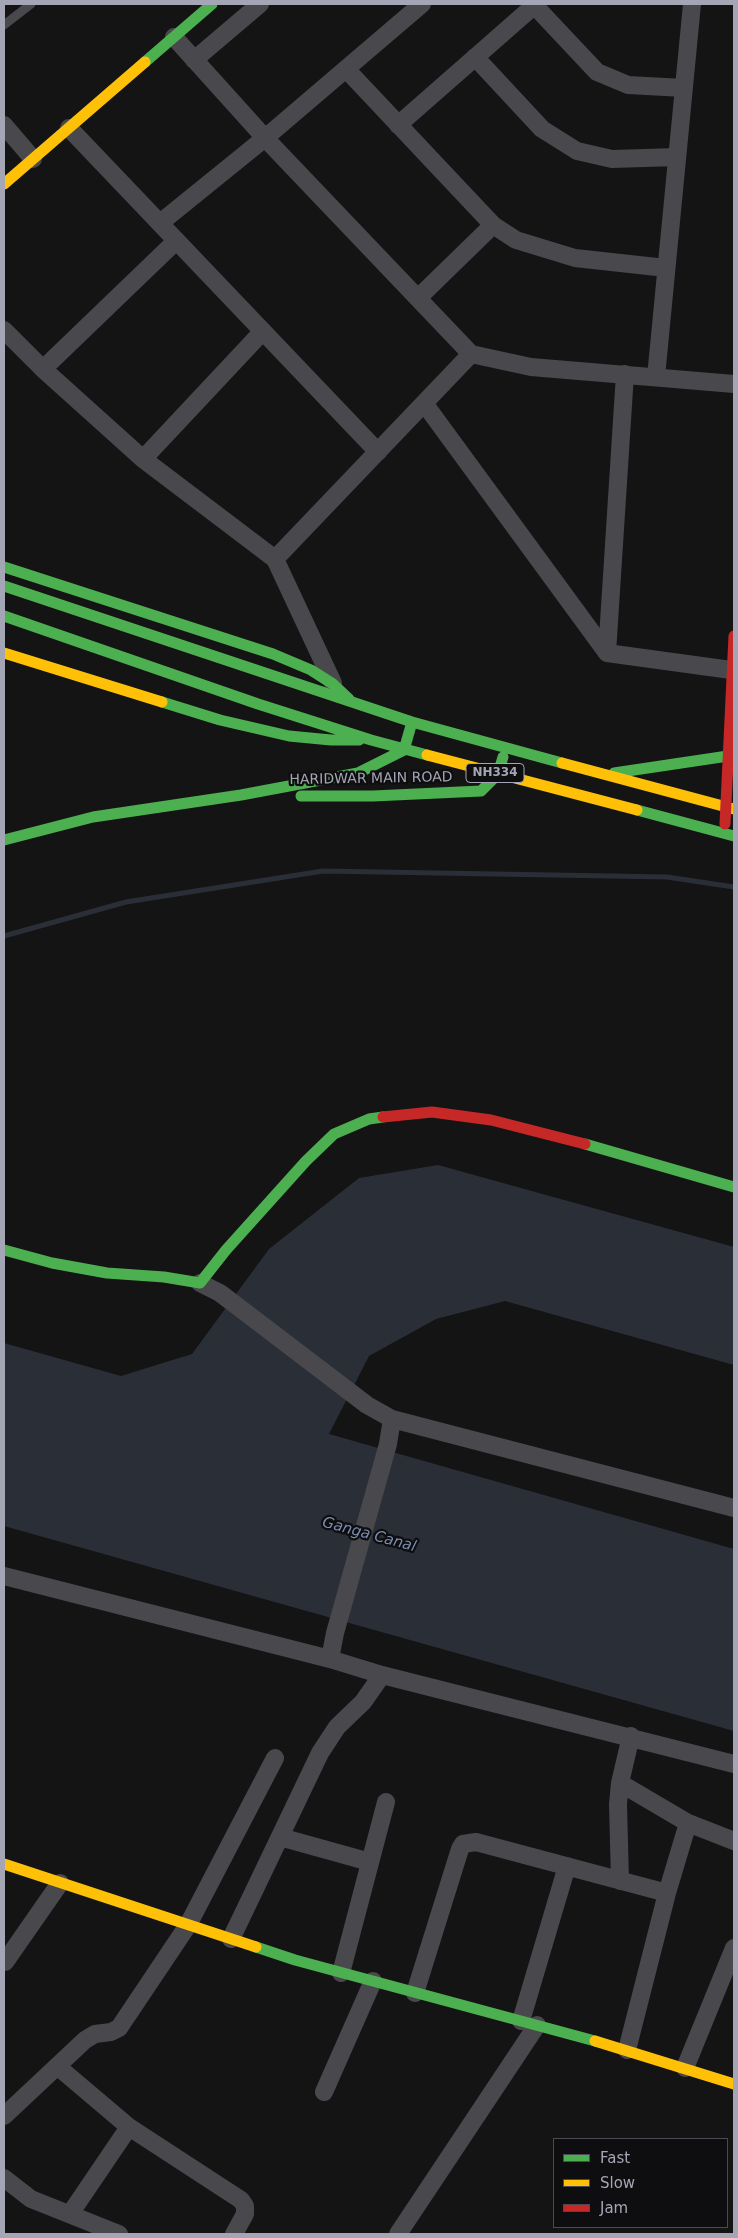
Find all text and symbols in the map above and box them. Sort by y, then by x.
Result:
road number: NH334 [466,764,524,782]
street label: HARIDWAR MAIN ROAD [289,769,453,789]
water label: Ganga Canal [320,1514,418,1556]
legend [553,2138,728,2228]
text: Fast [600,2149,630,2167]
text: Slow [600,2174,635,2192]
text: Jam [600,2199,628,2217]

